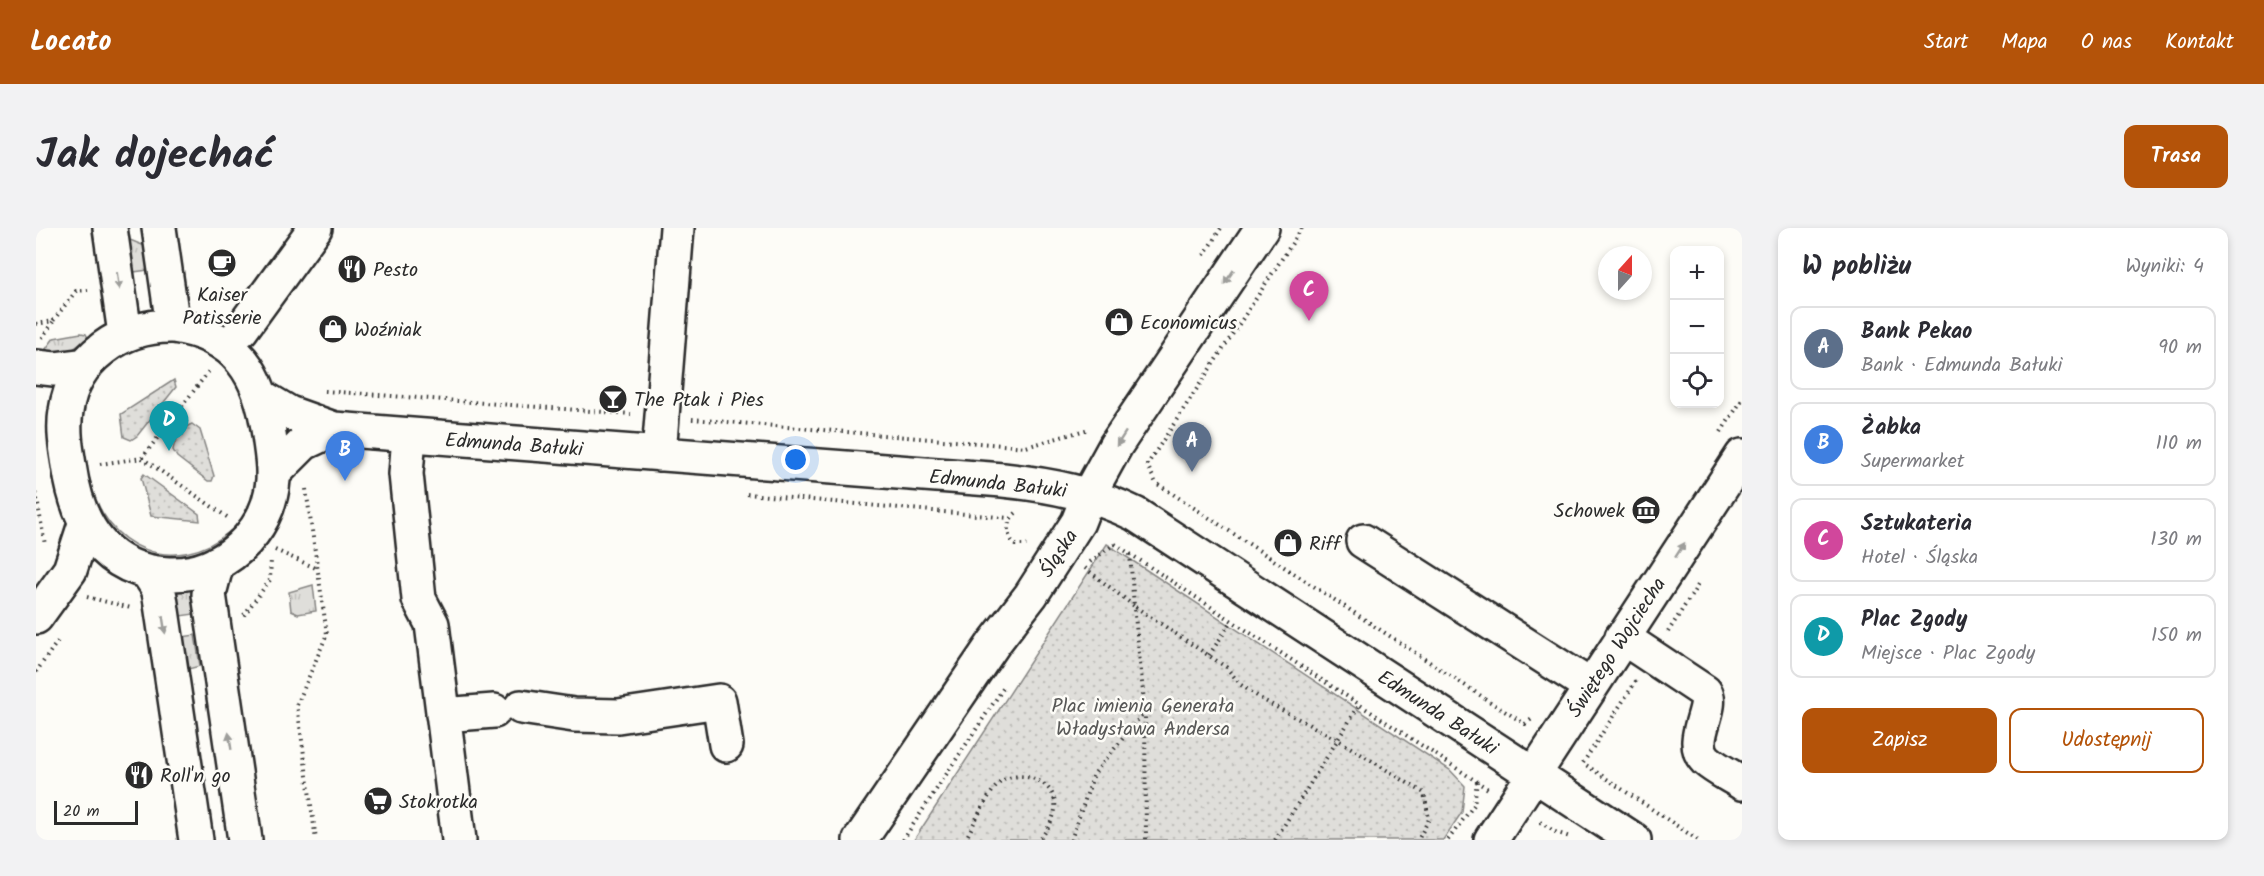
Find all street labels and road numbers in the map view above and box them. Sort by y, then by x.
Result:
street label: Edmunda Bałuki [444,425,585,467]
street label: Edmunda Bałuki [927,462,1070,508]
street label: Śląska [1032,524,1087,585]
street label: Świętego Wojciecha [1560,571,1675,725]
street label: Edmunda Bałuki [1370,663,1505,765]

